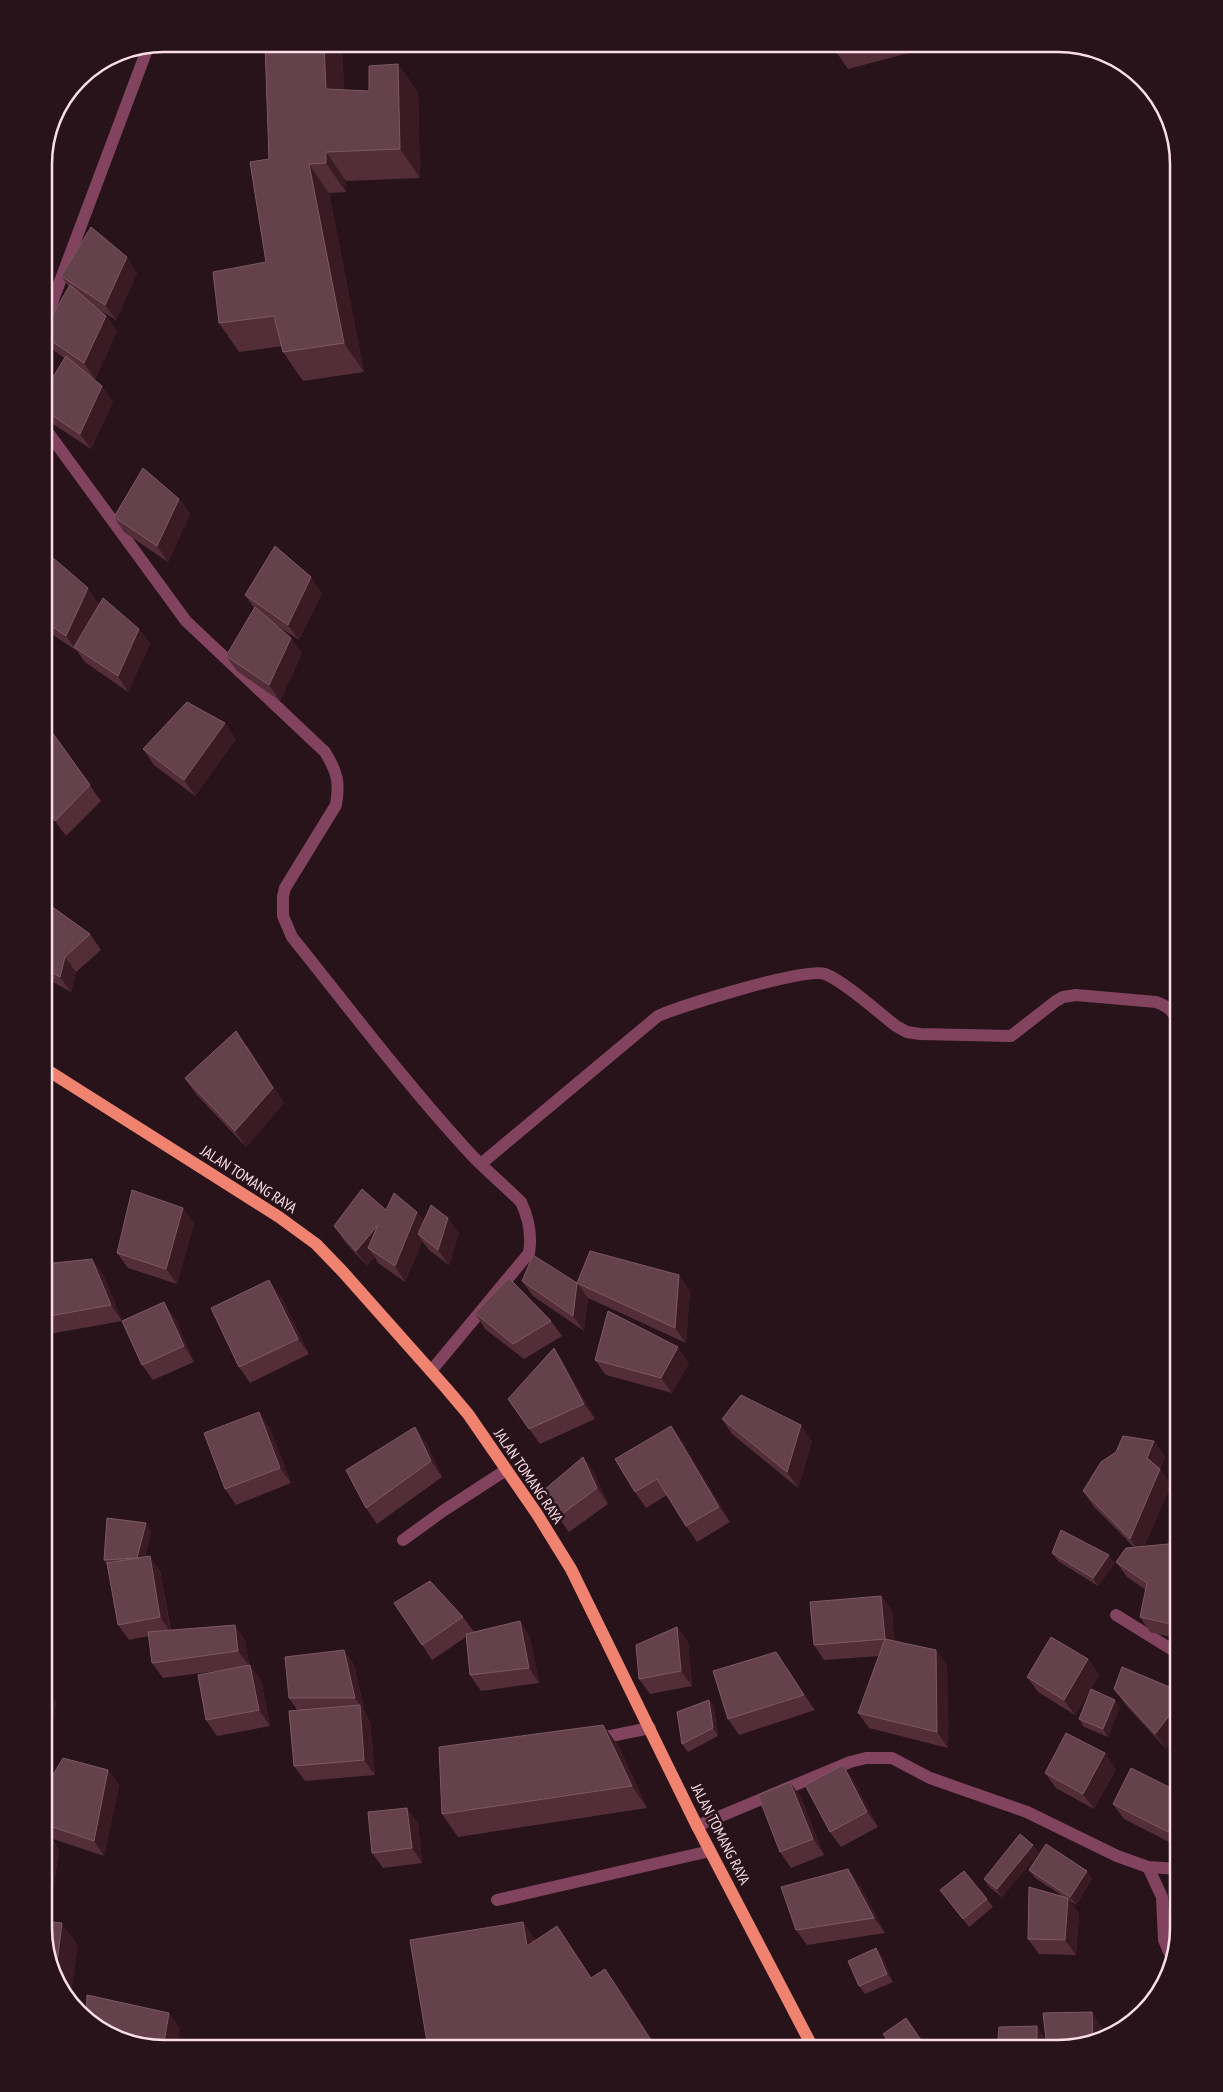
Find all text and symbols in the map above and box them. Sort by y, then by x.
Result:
street label: JALAN TOMANG RAYA [197,1140,301,1218]
street label: JALAN TOMANG RAYA [490,1424,568,1528]
street label: JALAN TOMANG RAYA [687,1779,755,1888]

